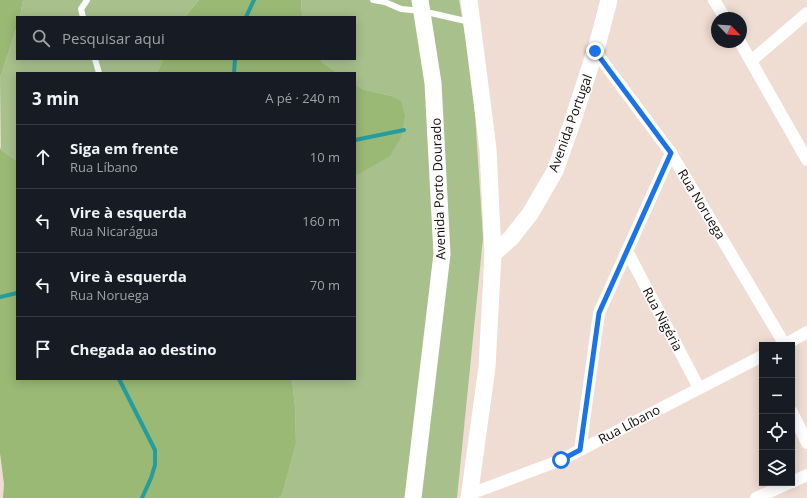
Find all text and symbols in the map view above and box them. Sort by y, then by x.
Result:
north arrow [711,12,747,48]
search box [16,16,356,60]
icon: search [30,27,52,49]
text: Pesquisar aqui [62,28,165,48]
route end [586,42,604,60]
street label: Avenida Portugal [544,72,596,174]
text: 3 min [32,87,79,110]
text: A pé · 240 m [265,89,340,107]
street label: Avenida Porto Dourado [427,117,449,260]
text: Siga em frente [70,138,178,158]
icon: ahead [32,146,54,168]
text: 10 m [310,148,340,166]
text: Rua Líbano [70,158,138,176]
street label: Rua Noruega [674,165,730,243]
text: Vire à esquerda [70,202,187,222]
icon: left [32,210,54,232]
text: 160 m [302,212,340,230]
text: Rua Nicarágua [70,222,158,240]
text: Vire à esquerda [70,266,187,286]
icon: left [32,274,54,296]
text: 70 m [310,276,340,294]
street label: Rua Nigéria [639,284,687,354]
text: Rua Noruega [70,286,149,304]
icon: arrive [32,338,54,360]
text: Chegada ao destino [70,339,217,359]
map controls [759,342,795,486]
button: + [759,342,795,378]
button: − [759,378,795,414]
street label: Rua Líbano [595,400,663,448]
button: locate [759,414,795,450]
button: layers [759,450,795,486]
route start [552,451,570,469]

